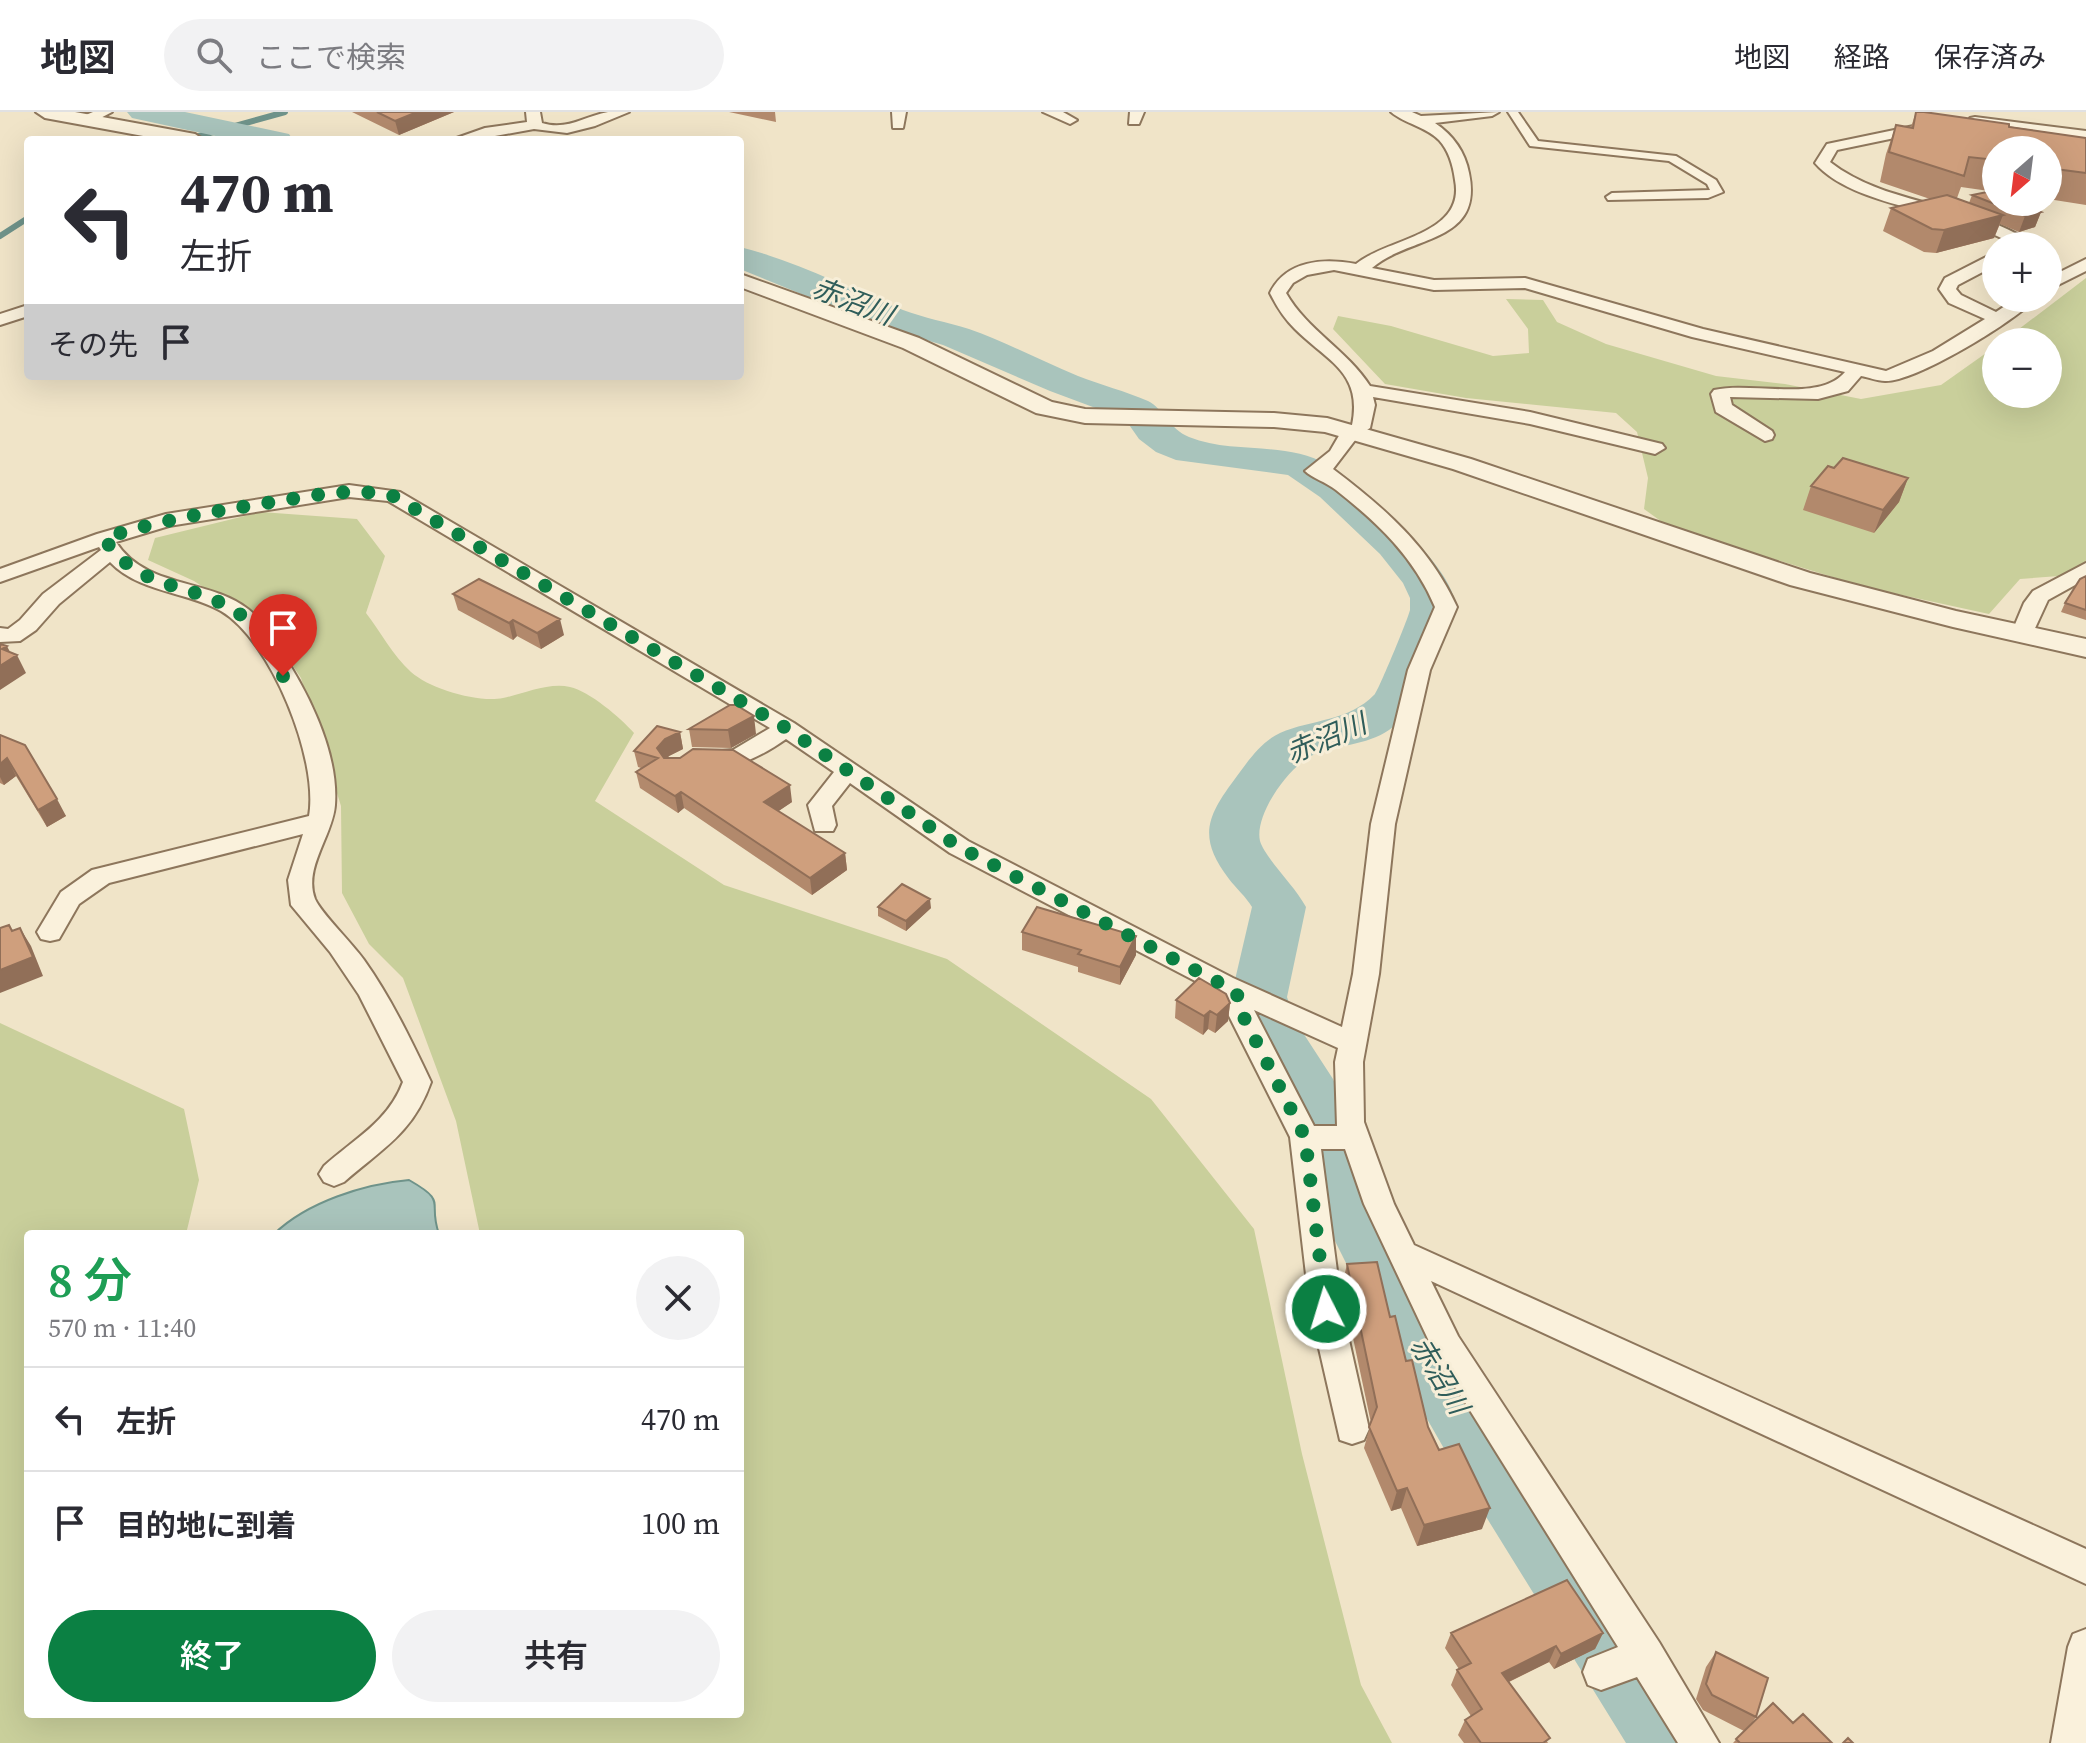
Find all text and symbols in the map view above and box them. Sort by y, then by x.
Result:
search box [164,19,724,91]
text: 地図 [40,32,116,84]
icon: search [192,33,236,77]
text: ここで検索 [256,37,406,78]
text: 地図 [1734,38,1790,76]
text: 経路 [1834,38,1890,76]
text: 保存済み [1934,38,2046,76]
north arrow [1982,136,2062,216]
map controls [1982,136,2062,408]
text: 470 m [180,154,334,231]
icon: left [48,168,152,272]
text: 左折 [180,232,252,281]
button: + [1982,232,2062,312]
water label: 赤沼川 [807,268,902,335]
icon: arrive [154,320,198,364]
text: その先 [48,324,138,365]
button: − [1982,328,2062,408]
pin [249,594,317,676]
icon: arrive [261,606,305,650]
water label: 赤沼川 [1280,703,1375,772]
text: 8 分 [48,1247,132,1313]
button: close [636,1256,720,1340]
position arrow [1284,1267,1368,1351]
text: 570 m · 11:40 [48,1310,196,1346]
water label: 赤沼川 [1402,1329,1479,1423]
icon: left [48,1397,92,1441]
text: 470 m [641,1399,720,1440]
text: 左折 [116,1401,176,1442]
icon: arrive [48,1501,92,1545]
text: 100 m [641,1503,720,1544]
text: 目的地に到着 [116,1505,296,1546]
button: 終了 [48,1610,376,1702]
button: 共有 [392,1610,720,1702]

